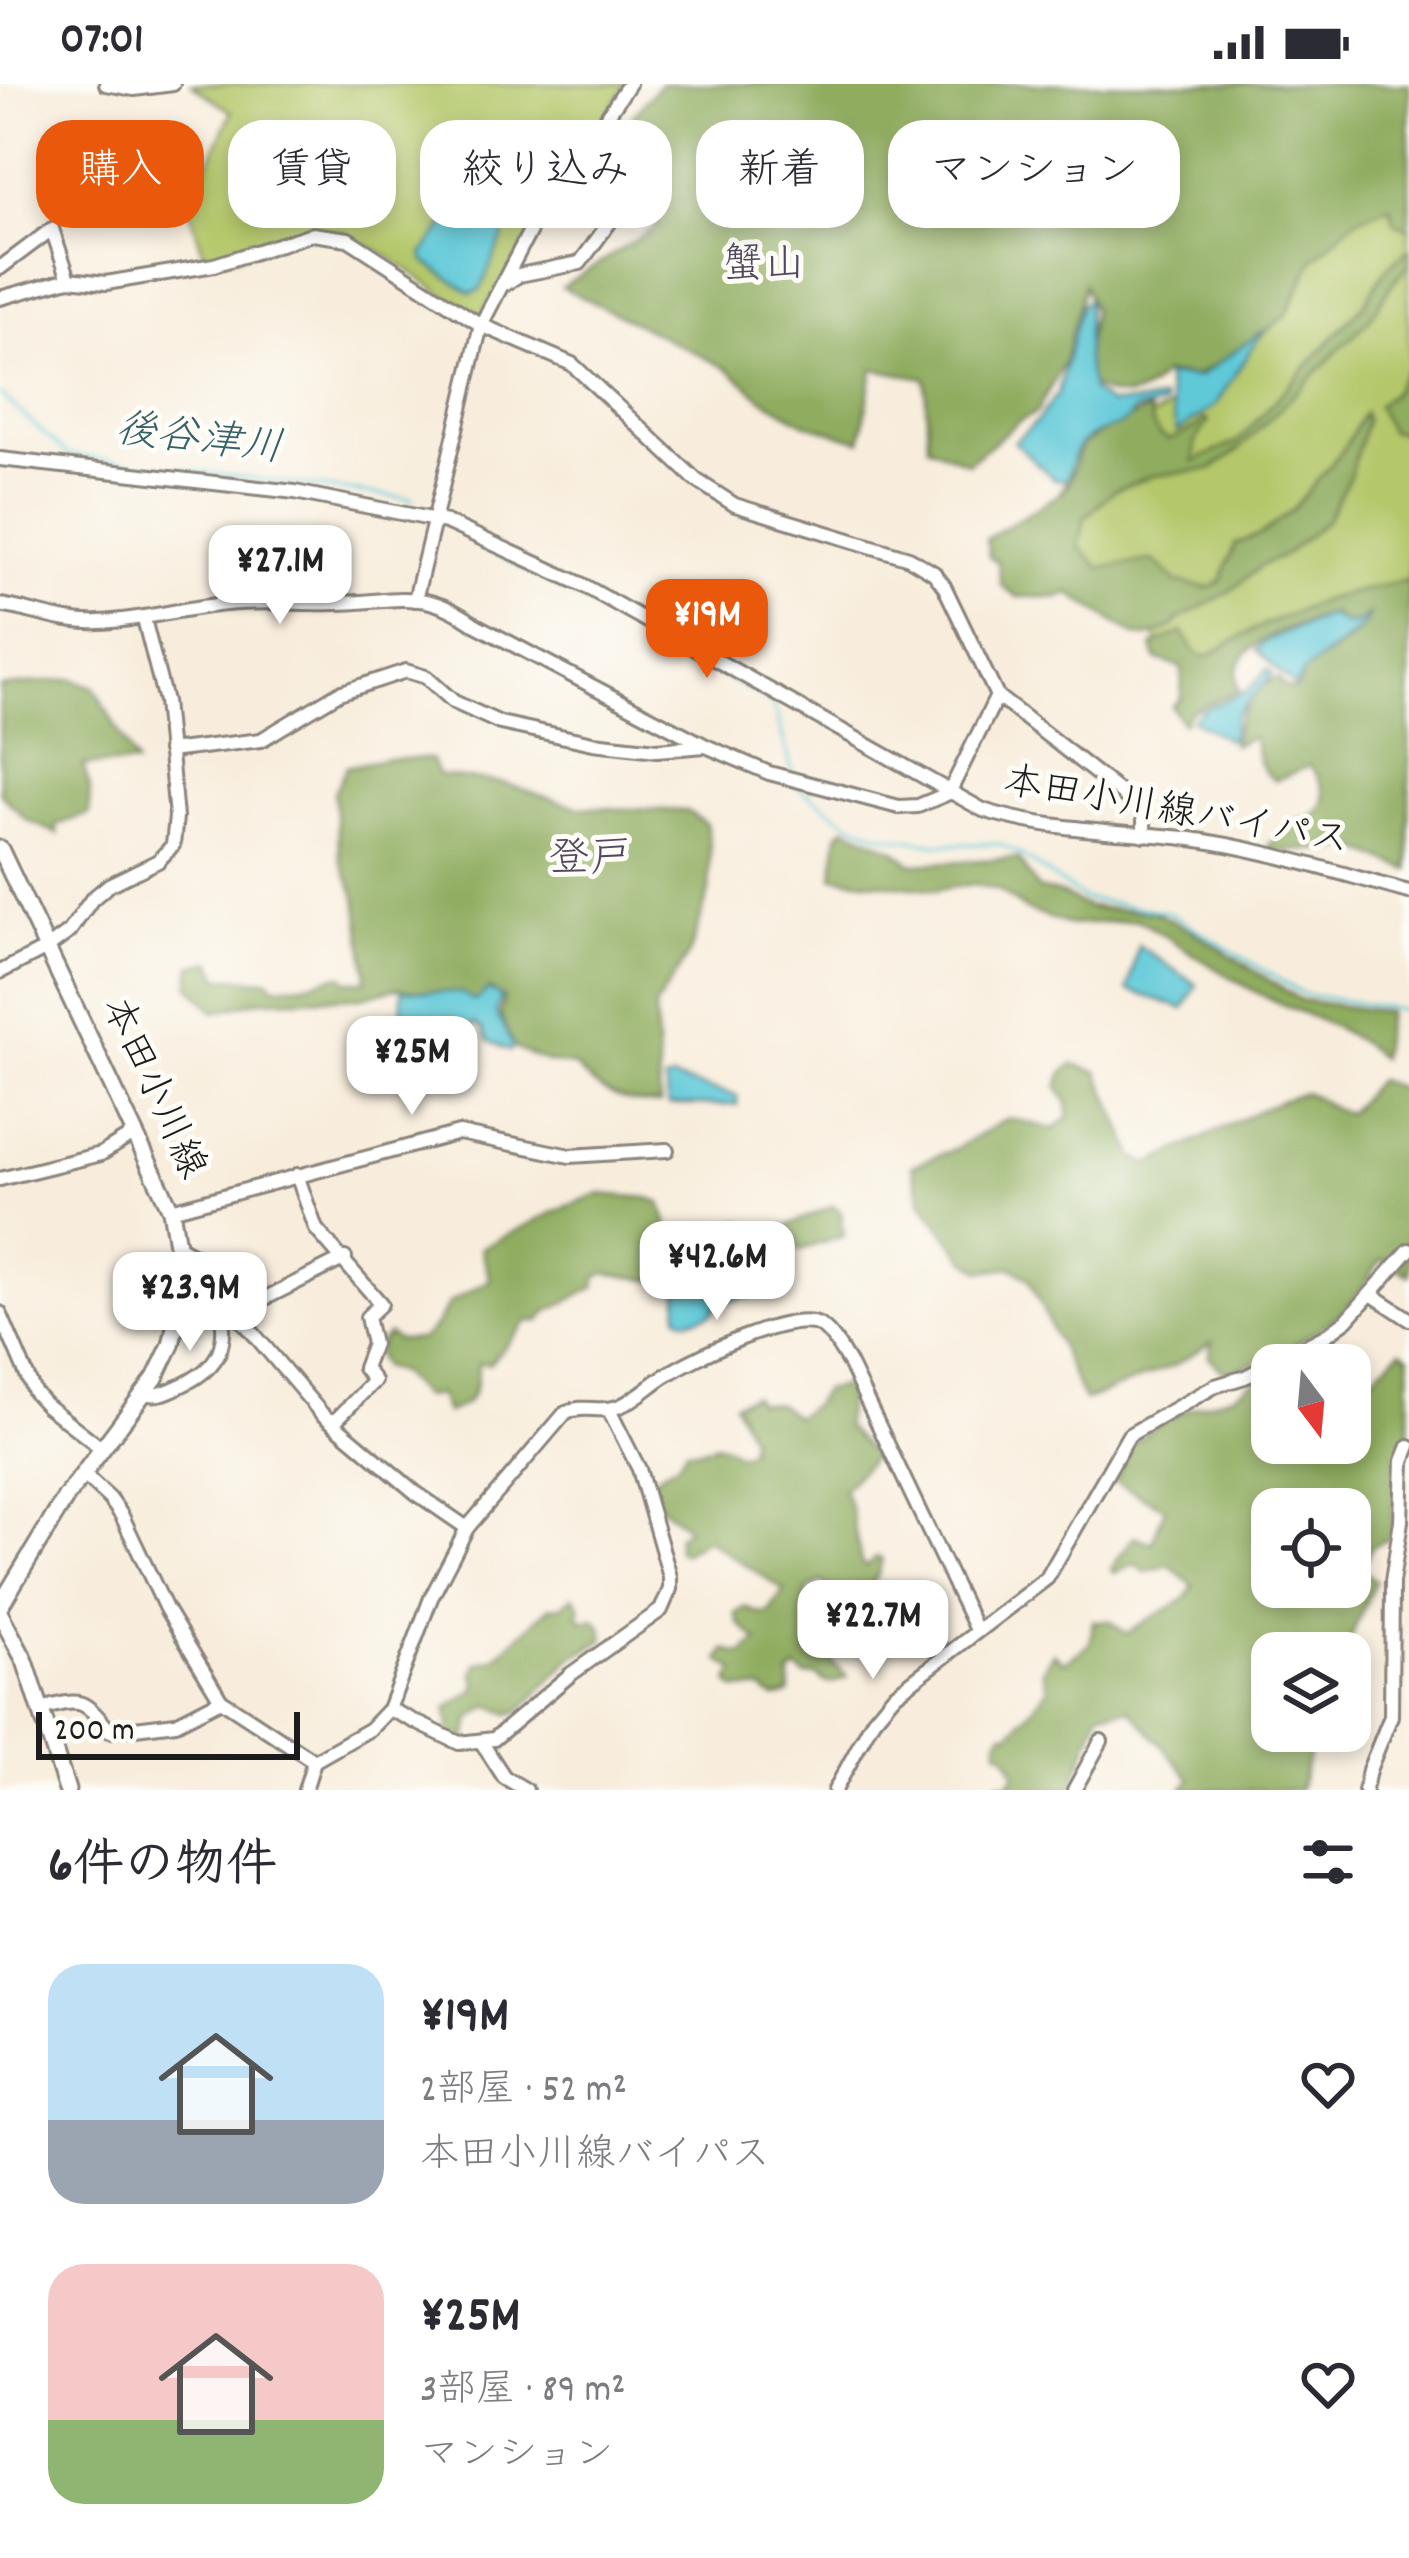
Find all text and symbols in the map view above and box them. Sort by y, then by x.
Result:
text: 07:01 [60,10,144,74]
chip: 購入 [36,120,204,228]
chip: 賃貸 [228,120,396,228]
chip: 絞り込み [420,120,672,228]
chip: 新着 [696,120,864,228]
chip: マンション [888,120,1180,228]
district label: 蟹山 [722,238,806,298]
water label: 後谷津川 [112,402,286,482]
pin: ¥27.1M [182,525,378,627]
text: ¥27.1M [236,536,324,591]
pin: ¥19M [636,579,778,681]
text: ¥19M [673,590,741,645]
street label: 本田小川線バイパス [999,757,1353,871]
district label: 登戸 [548,832,632,892]
street label: 本田小川線 [85,989,217,1189]
pin: ¥25M [341,1016,483,1118]
text: ¥25M [374,1027,450,1082]
pin: ¥42.6M [619,1221,815,1323]
text: ¥42.6M [667,1232,767,1287]
pin: ¥23.9M [92,1252,288,1354]
text: ¥23.9M [140,1263,240,1318]
north arrow [1251,1344,1371,1464]
map controls [1251,1344,1371,1752]
button: locate [1251,1488,1371,1608]
pin: ¥22.7M [775,1580,971,1682]
text: ¥22.7M [824,1591,922,1646]
button: layers [1251,1632,1371,1752]
scale bar [36,1706,300,1759]
text: 200 m [54,1709,135,1756]
icon: filters [1295,1829,1361,1895]
text: 6件の物件 [48,1833,277,1905]
text: ¥19M [420,1983,509,2055]
icon: home [144,2012,288,2156]
icon: heart [1295,2051,1361,2117]
text: 2部屋 · 52 m² [420,2065,627,2120]
text: 本田小川線バイパス [420,2130,770,2185]
text: ¥25M [420,2283,520,2355]
icon: home [144,2312,288,2456]
icon: heart [1295,2351,1361,2417]
text: 3部屋 · 89 m² [420,2365,626,2420]
text: マンション [420,2430,613,2485]

